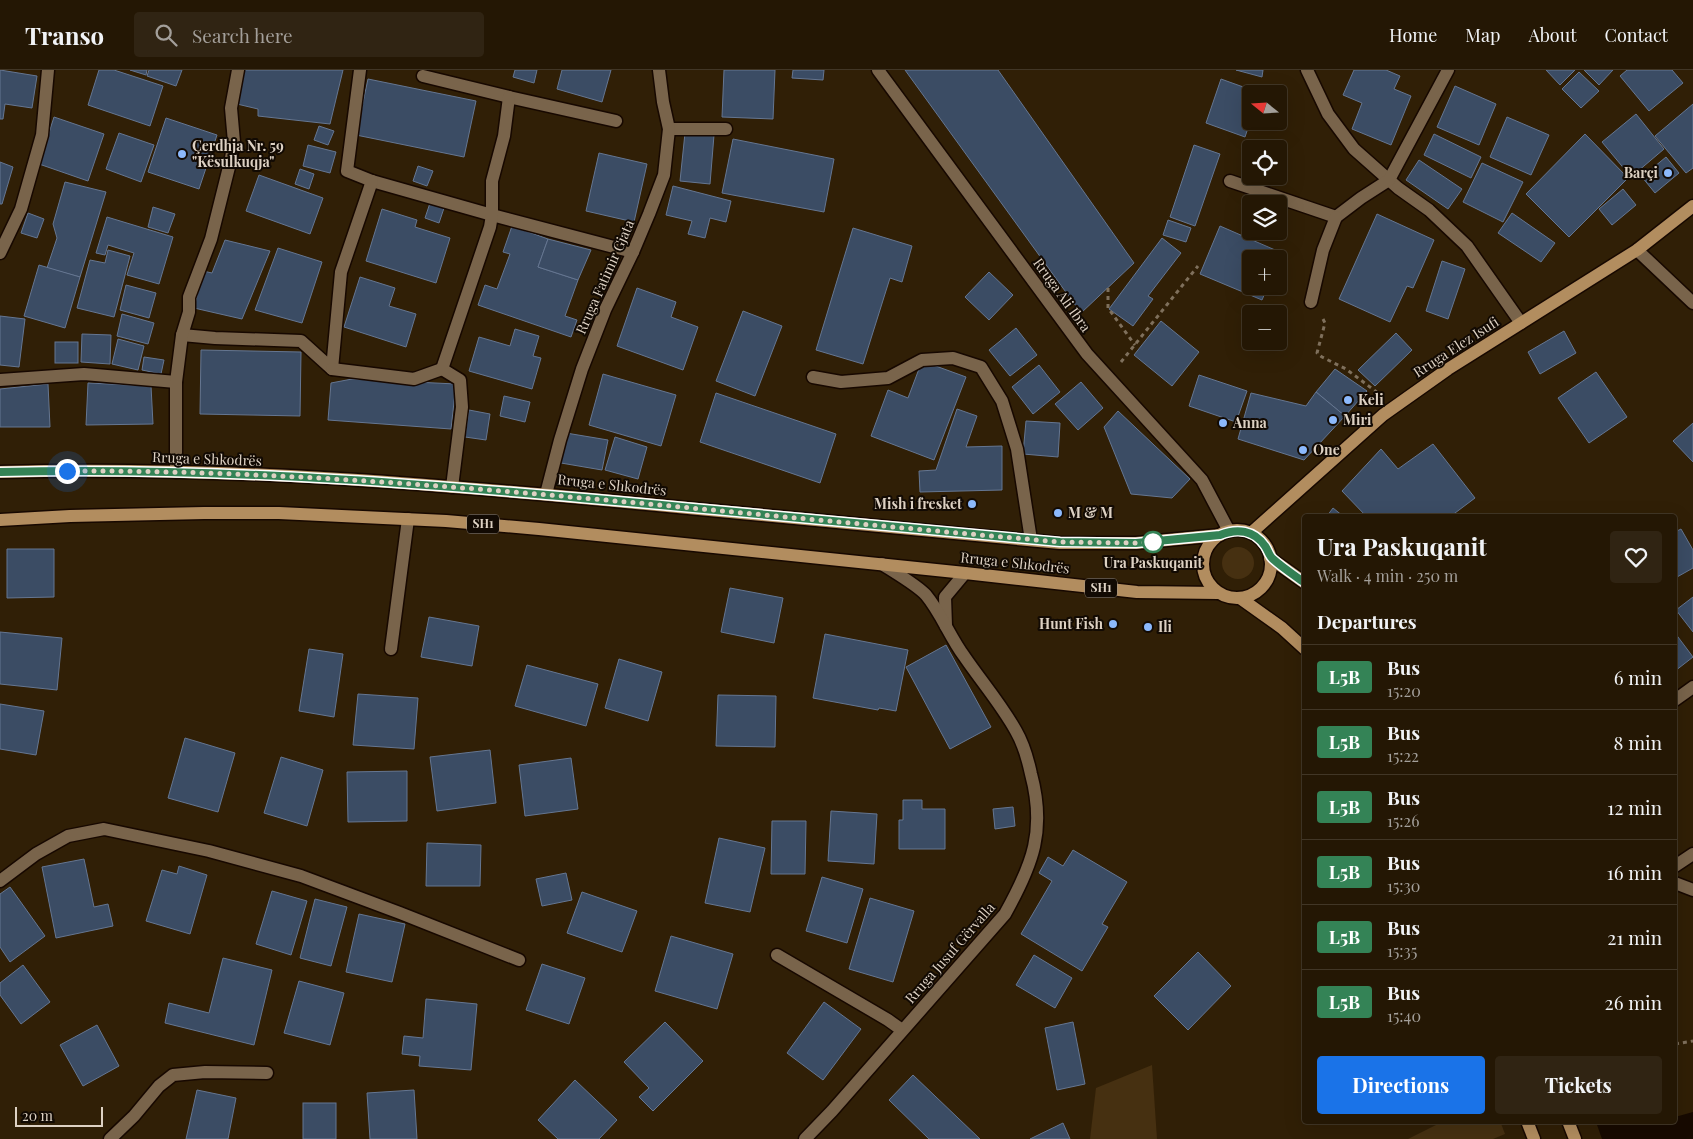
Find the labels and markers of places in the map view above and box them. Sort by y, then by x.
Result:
place label: Çerdhja Nr. 59 "Kësulkuqja" [192,136,284,171]
marker: Çerdhja Nr. 59 "Kësulkuqja" [176,148,188,160]
place label: Barçi [1624,163,1659,182]
marker: Barçi [1662,167,1674,179]
place label: Keli [1358,390,1384,409]
marker: Keli [1342,394,1354,406]
place label: Miri [1343,410,1372,429]
place label: Anna [1232,413,1268,432]
marker: Miri [1327,414,1339,426]
marker: Anna [1217,417,1229,429]
place label: One [1313,440,1340,459]
marker: One [1297,444,1309,456]
place label: Mish i fresket [874,494,962,513]
marker: Mish i fresket [966,498,978,510]
place label: M & M [1068,503,1113,522]
marker: M & M [1052,507,1064,519]
marker: Ura Paskuqanit [1142,531,1164,553]
place label: Ura Paskuqanit [1104,553,1203,572]
place label: Hunt Fish [1039,614,1103,633]
place label: Ili [1158,617,1173,636]
marker: Hunt Fish [1107,618,1119,630]
marker: Ili [1142,621,1154,633]

